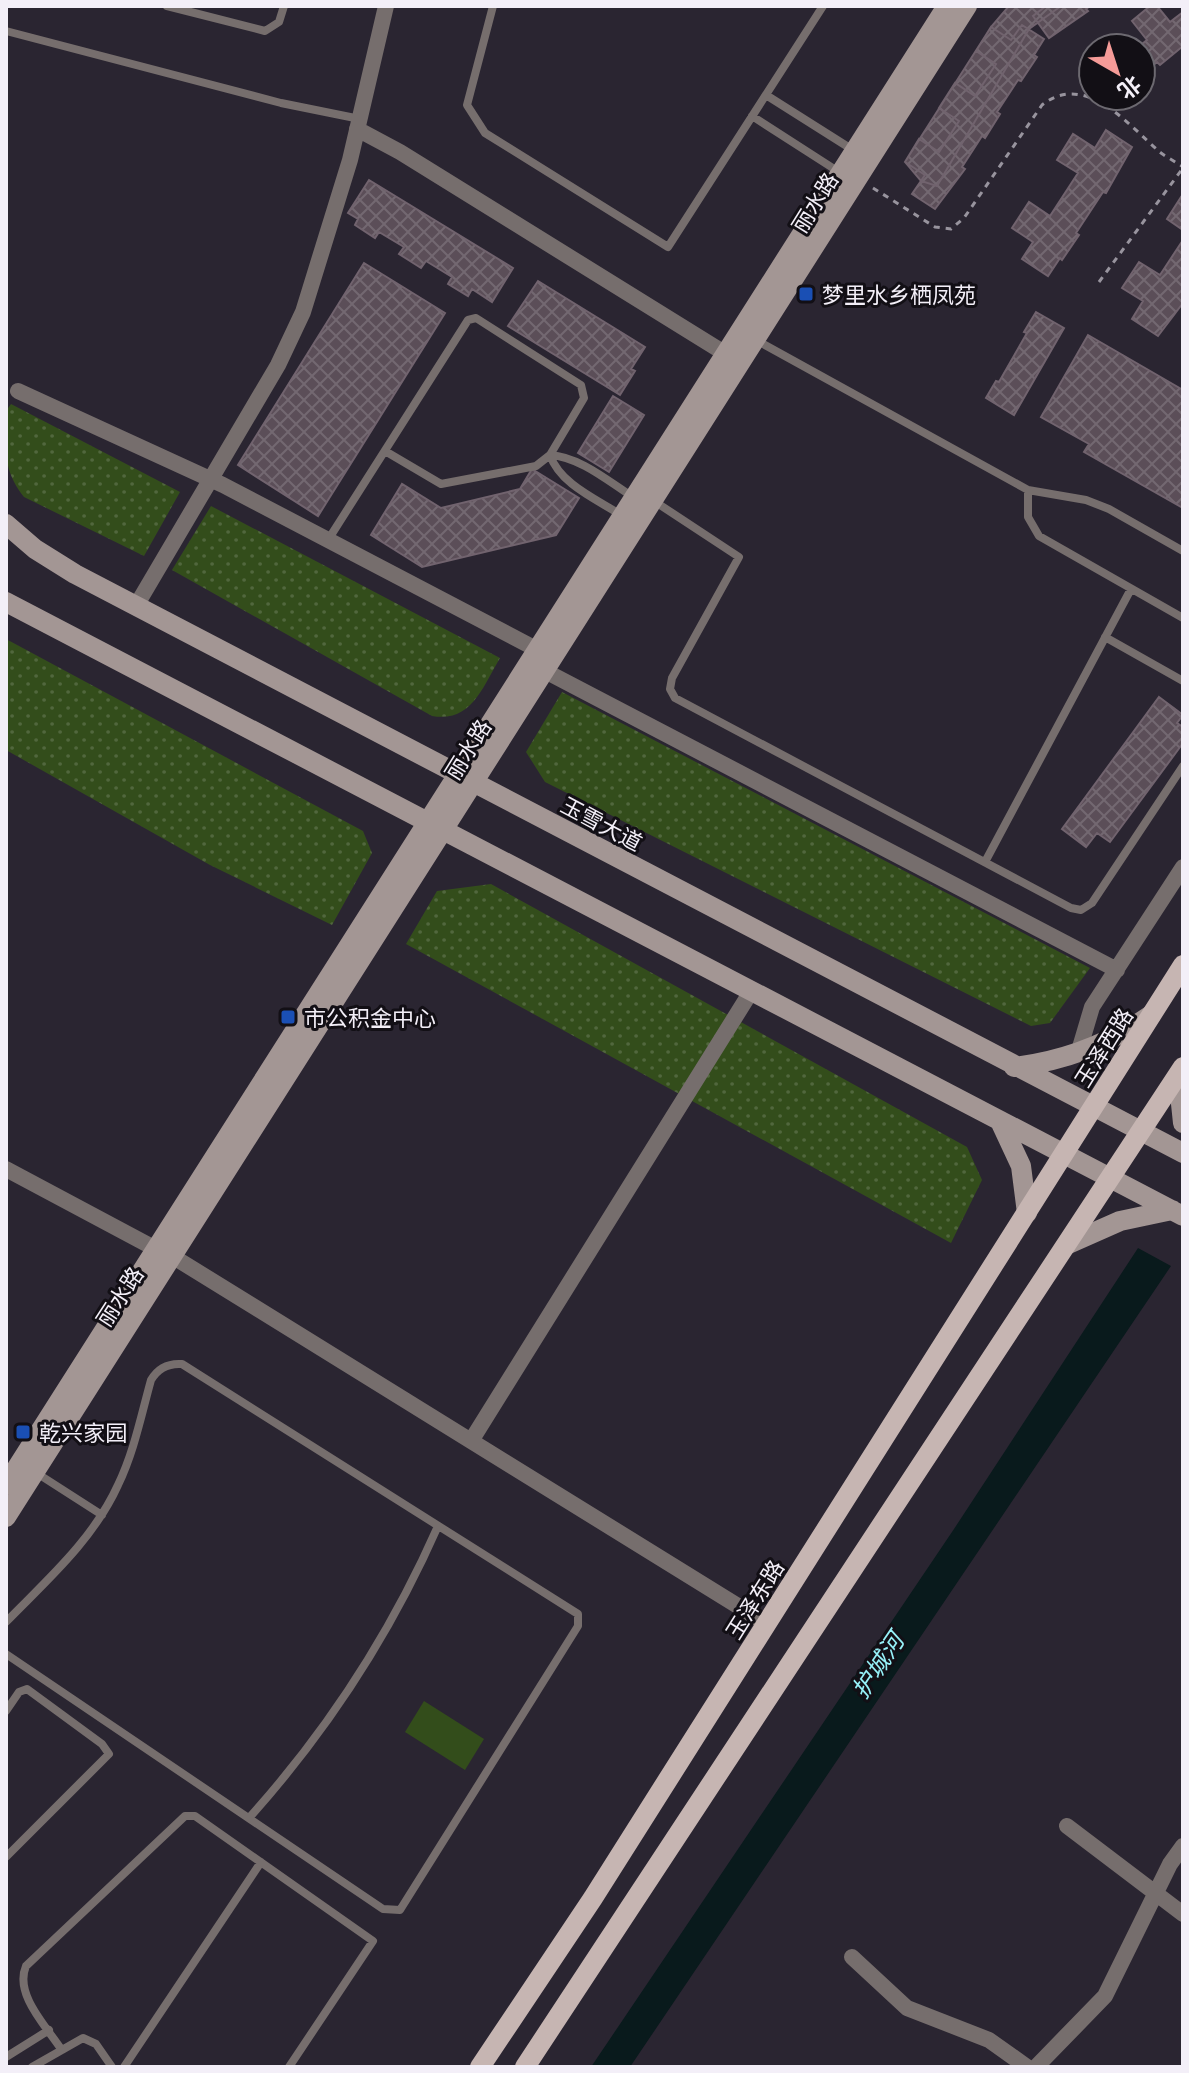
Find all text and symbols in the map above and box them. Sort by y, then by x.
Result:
north arrow [1077,32,1157,112]
text: 北 [1112,70,1148,107]
street label: 丽水路 [784,166,844,238]
place label: 梦里水乡栖凤苑 [822,279,976,309]
marker: 梦里水乡栖凤苑 [797,285,815,303]
street label: 丽水路 [437,713,497,785]
street label: 玉雪大道 [556,789,648,857]
place label: 市公积金中心 [304,1002,436,1032]
street label: 玉泽西路 [1067,1002,1139,1092]
marker: 市公积金中心 [279,1008,297,1026]
street label: 丽水路 [88,1260,150,1332]
place label: 乾兴家园 [39,1417,127,1447]
marker: 乾兴家园 [14,1423,32,1441]
street label: 玉泽东路 [718,1554,790,1644]
water label: 护城河 [843,1623,913,1704]

